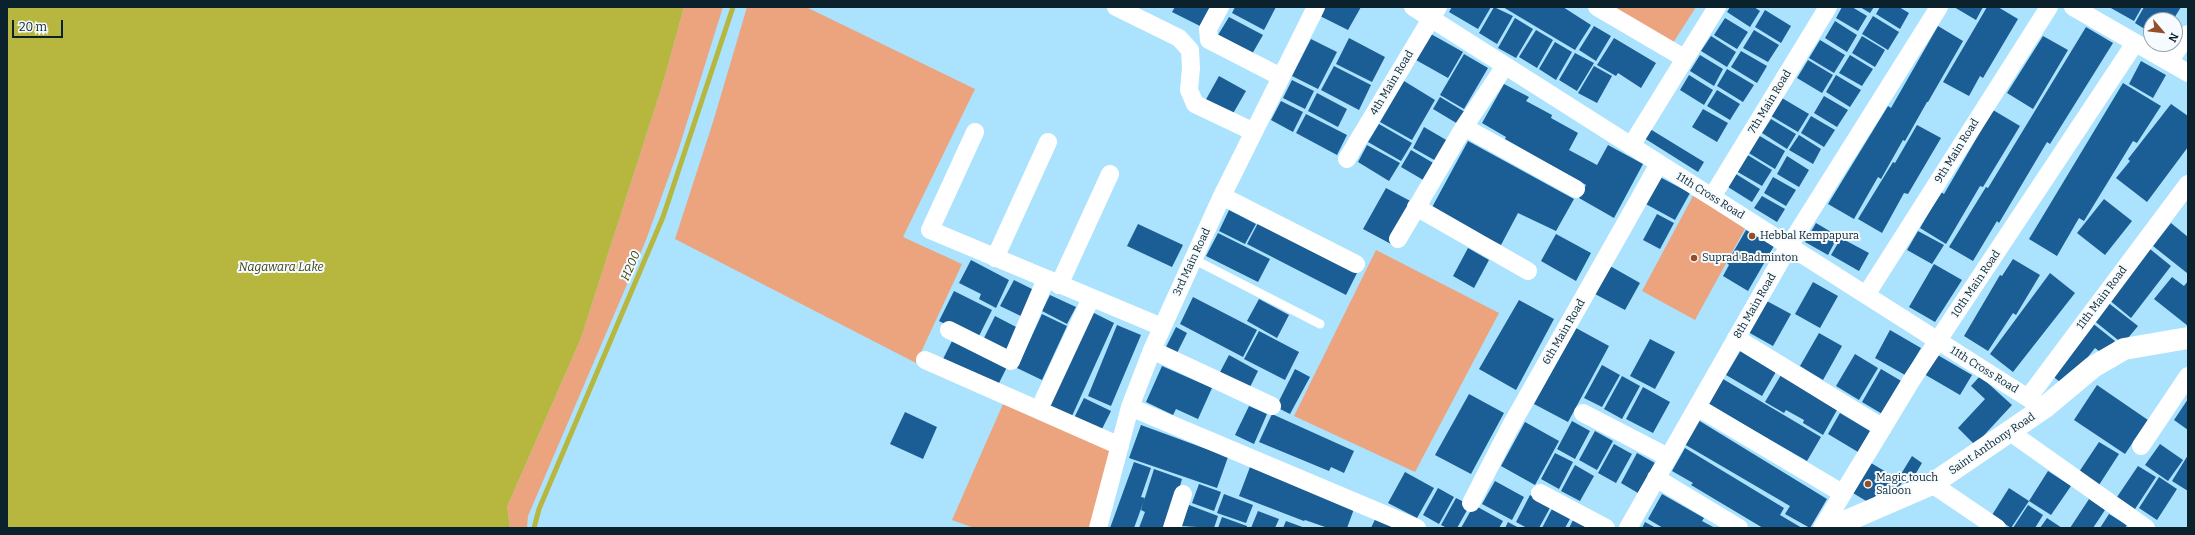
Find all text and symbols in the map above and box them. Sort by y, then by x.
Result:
scale bar [14,12,65,38]
north arrow [2143,12,2183,52]
text: 20 m [19,20,47,34]
text: N [2165,31,2181,44]
street label: 4th Main Road [1367,48,1417,118]
street label: 7th Main Road [1746,68,1794,136]
street label: 9th Main Road [1932,116,1982,186]
street label: 11th Cross Road [1673,170,1747,222]
street label: 3rd Main Road [1171,226,1213,298]
place label: Hebbal Kempapura [1760,229,1859,243]
marker: Hebbal Kempapura [1747,231,1757,241]
street label: 10th Main Road [1949,248,2003,320]
water label: H200 [618,249,644,283]
place label: Suprad Badminton [1702,251,1798,265]
marker: Suprad Badminton [1689,253,1699,263]
water label: Nagawara Lake [238,261,324,275]
street label: 11th Main Road [2074,264,2130,332]
street label: 8th Main Road [1731,271,1779,341]
street label: 6th Main Road [1540,297,1588,367]
street label: 11th Cross Road [1947,344,2021,396]
street label: Saint Anthony Road [1946,410,2038,478]
place label: Magic touch Saloon [1876,471,1938,497]
marker: Magic touch Saloon [1863,479,1873,489]

